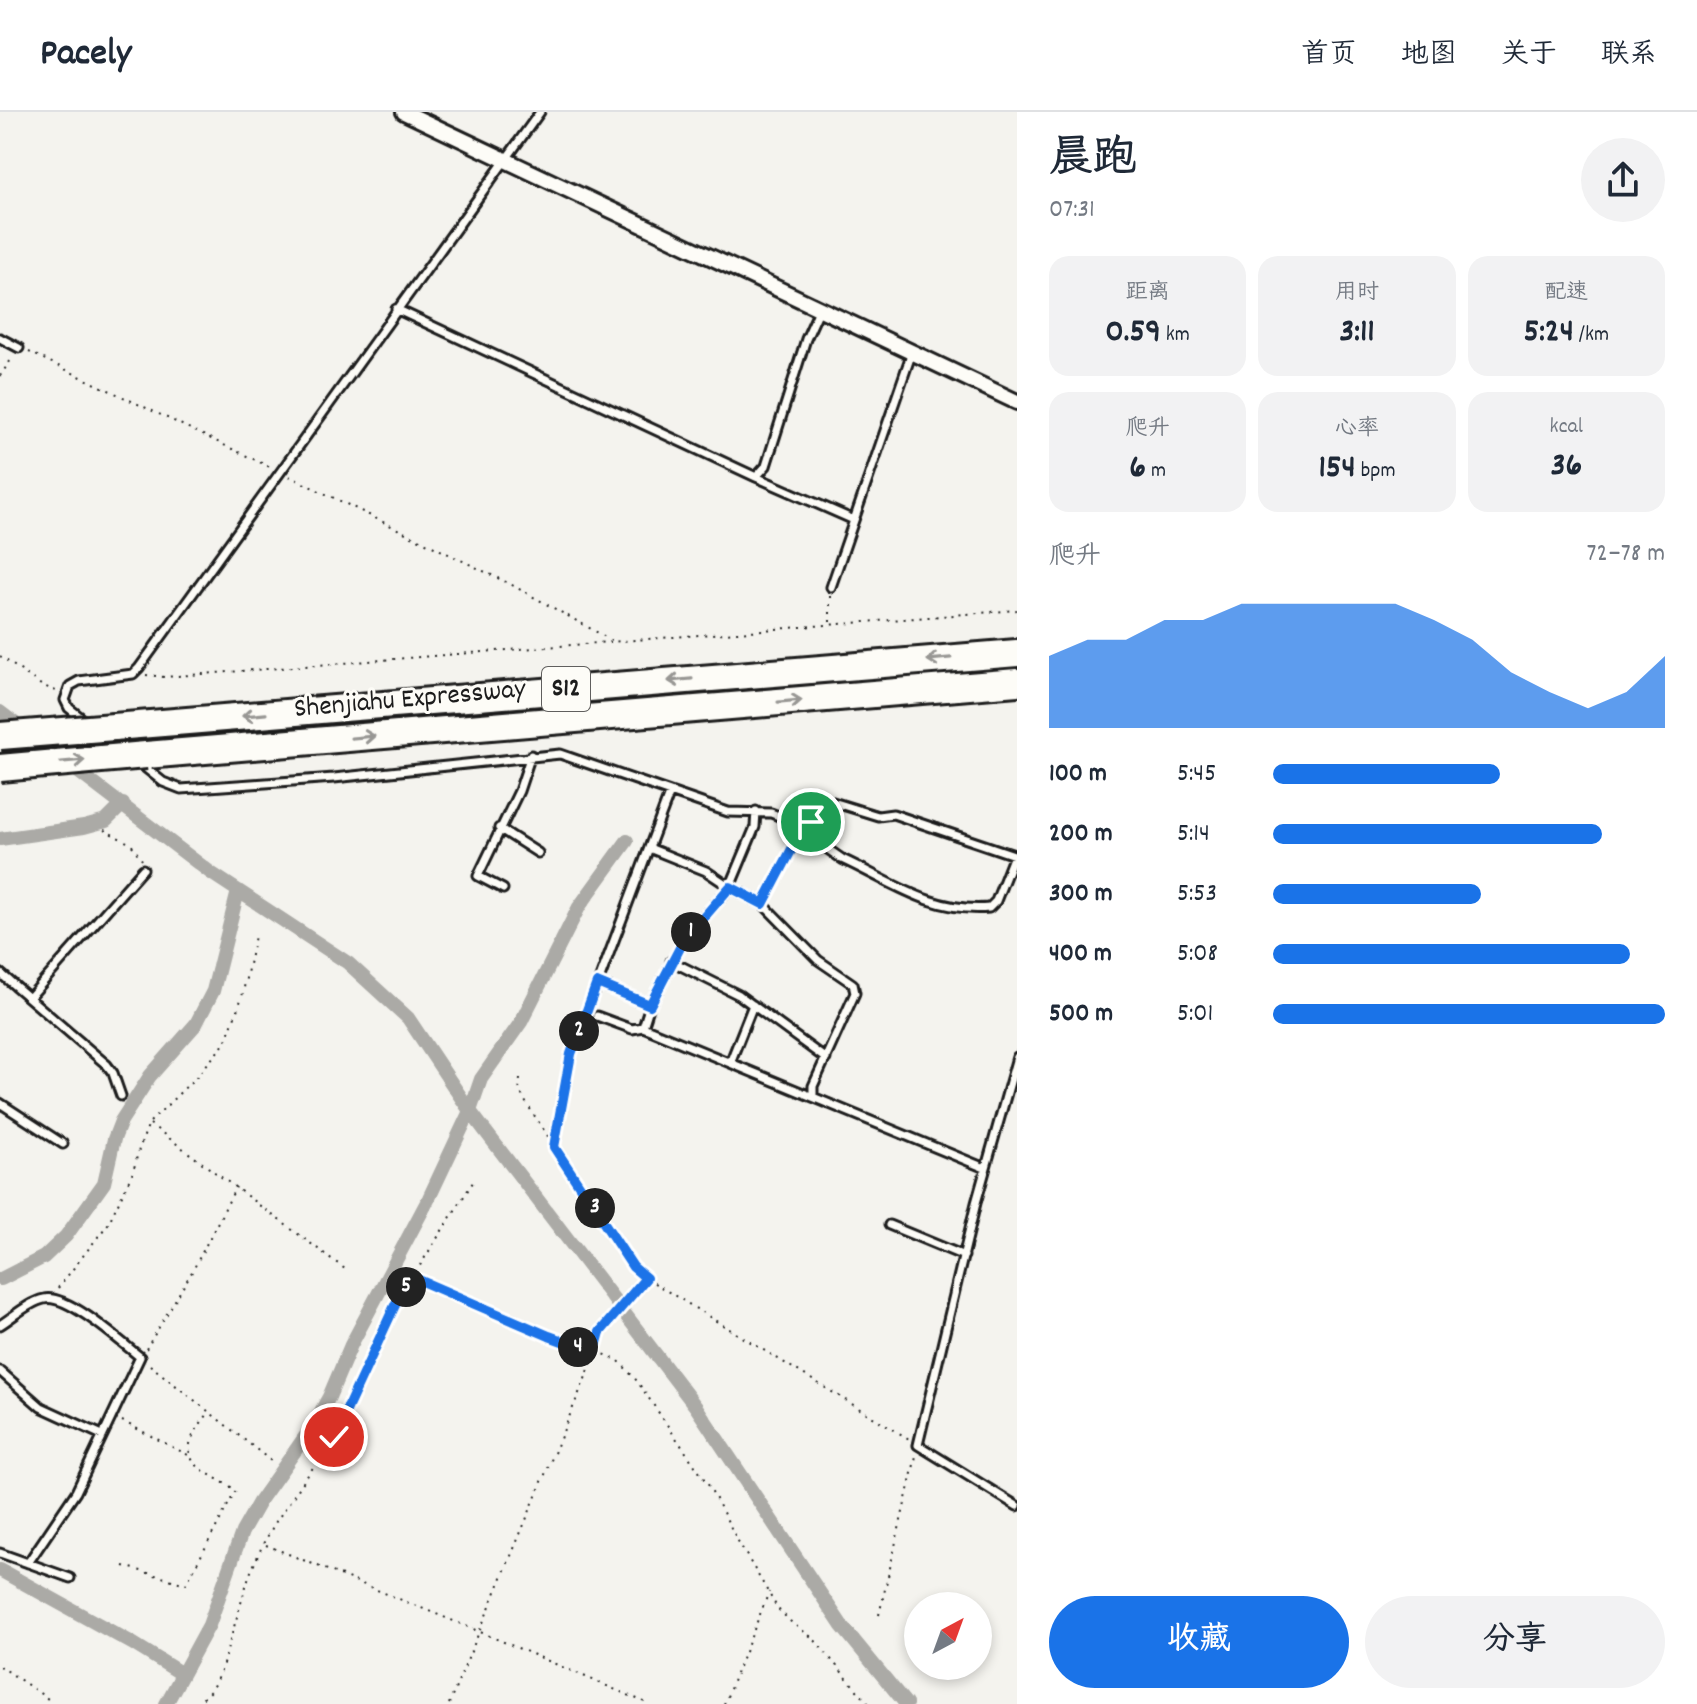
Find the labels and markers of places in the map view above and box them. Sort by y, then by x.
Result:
pin [777,788,845,856]
pin: 1 [671,912,711,952]
pin: 2 [559,1011,599,1051]
pin: 3 [575,1188,615,1228]
pin: 5 [386,1267,426,1307]
pin: 4 [558,1327,598,1367]
pin [300,1403,368,1471]

